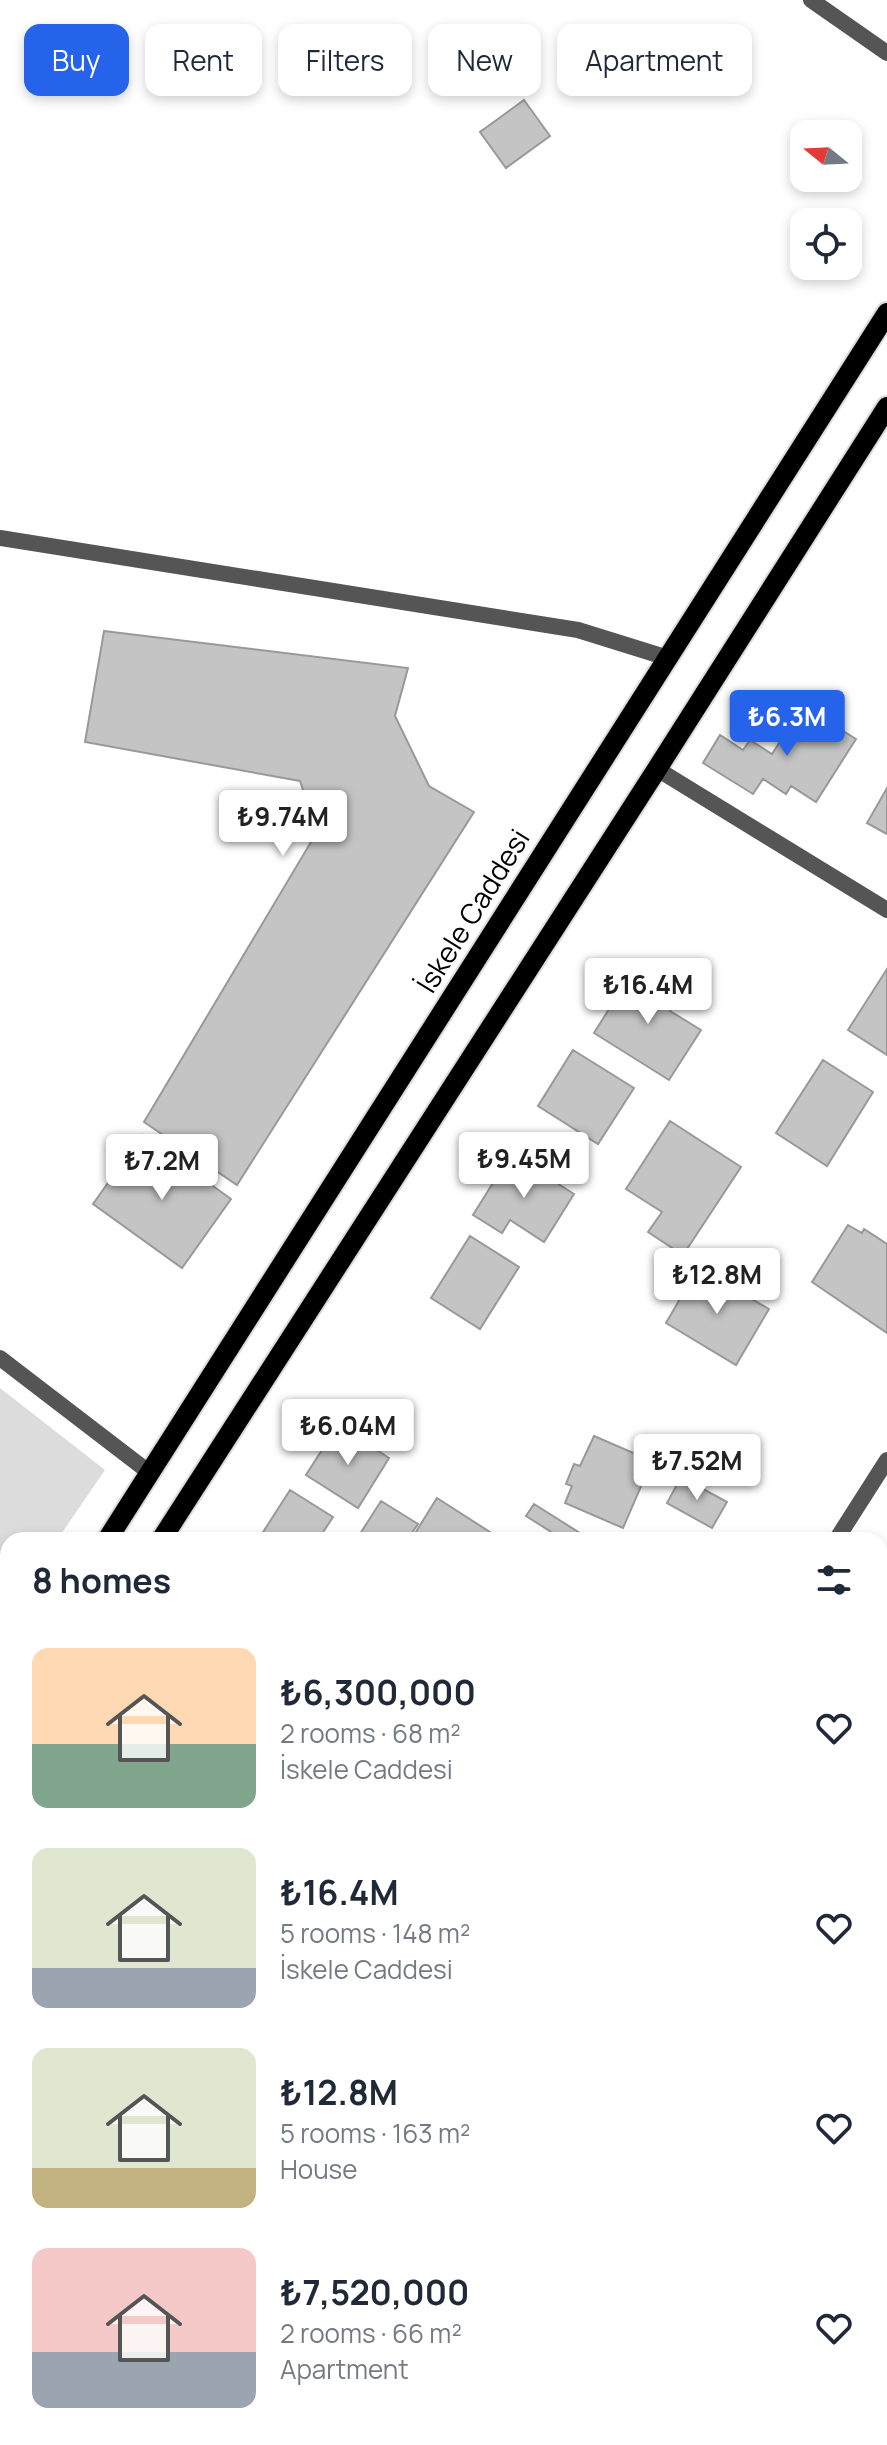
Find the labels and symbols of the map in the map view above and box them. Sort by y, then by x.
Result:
north arrow [790,120,862,192]
pin: ₺6.3M [731,690,843,758]
pin: ₺9.74M [218,790,348,858]
street label: İskele Caddesi [407,821,538,999]
pin: ₺16.4M [583,958,713,1026]
pin: ₺9.45M [459,1132,589,1200]
pin: ₺7.2M [106,1134,218,1202]
pin: ₺12.8M [652,1248,782,1316]
pin: ₺6.04M [283,1399,413,1467]
pin: ₺7.52M [632,1434,762,1502]

